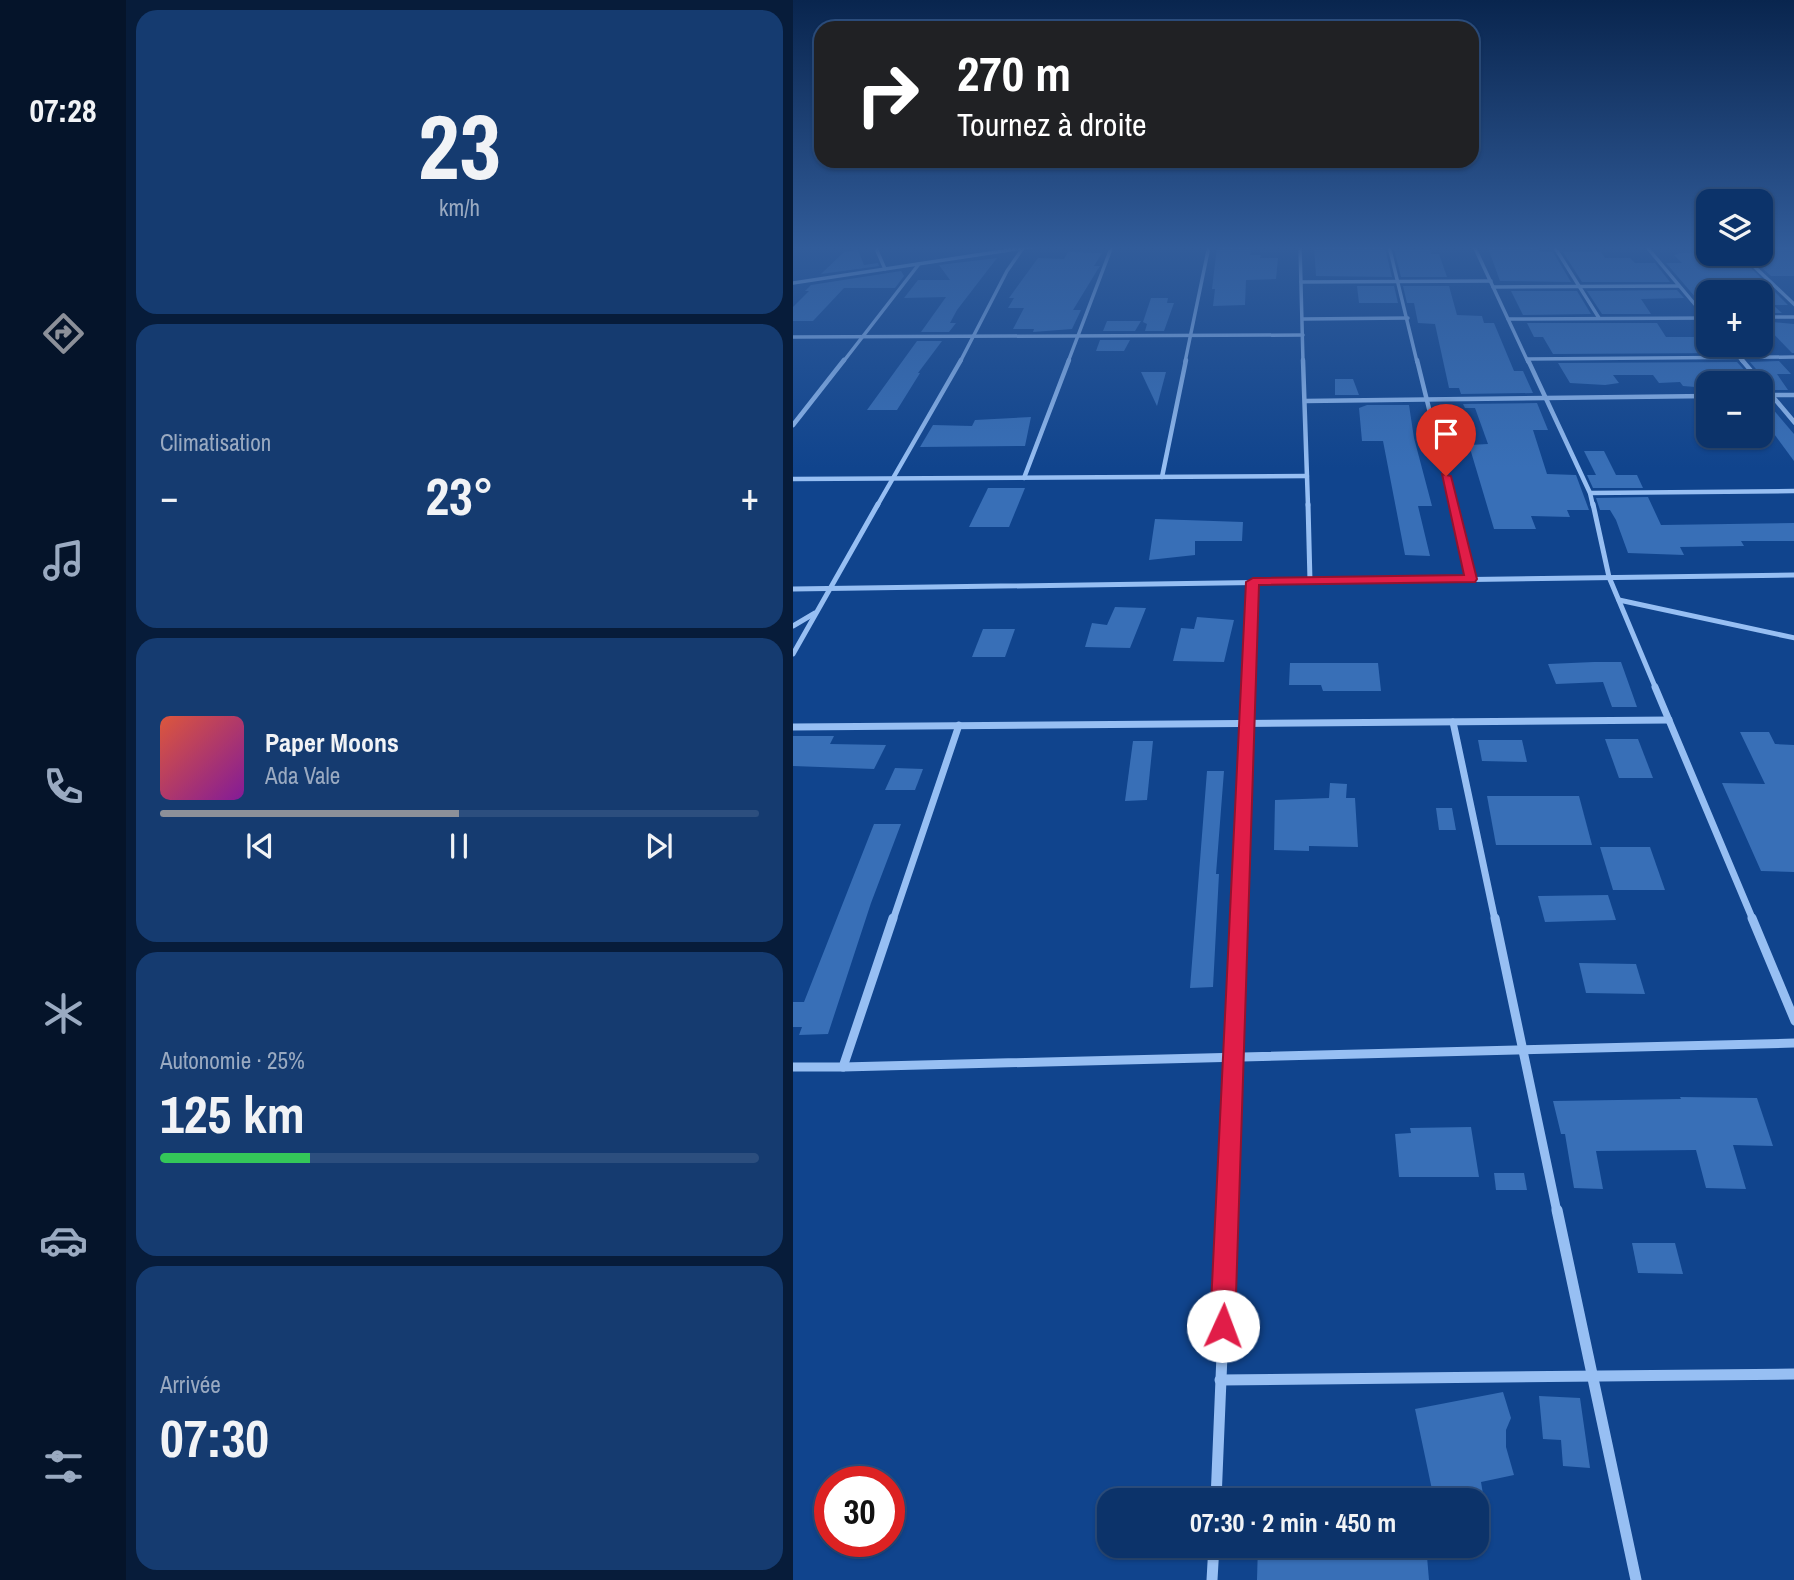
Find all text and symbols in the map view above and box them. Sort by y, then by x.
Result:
text: 270 m [957,40,1071,106]
icon: right [842,49,933,140]
text: 23 [418,85,501,207]
text: 07:28 [29,89,97,132]
text: Tournez à droite [957,103,1147,146]
map controls [1696,189,1773,448]
button: layers [1696,189,1773,266]
text: km/h [439,192,480,223]
button: + [1696,280,1773,357]
icon: directions [39,309,88,358]
button: − [1696,371,1773,448]
pin [1416,404,1476,476]
icon: arrive [1427,415,1465,453]
text: Climatisation [160,427,271,458]
text: 23° [425,461,494,531]
text: − [160,471,178,522]
text: + [741,471,759,522]
icon: music [39,536,88,585]
text: Paper Moons [265,725,399,760]
text: Ada Vale [265,760,340,791]
icon: phone [39,762,88,811]
icon: previous [241,827,279,865]
icon: pause [440,827,478,865]
icon: next [640,827,678,865]
icon: climate [39,989,88,1038]
text: Autonomie · 25% [160,1045,305,1076]
text: 125 km [160,1079,305,1149]
icon: car [39,1216,88,1265]
position arrow [1186,1289,1260,1363]
text: Arrivée [160,1369,221,1400]
text: 07:30 [160,1403,269,1473]
icon: filters [39,1442,88,1491]
speed limit sign: 30 [814,1466,905,1557]
text: 07:30 · 2 min · 450 m [1190,1505,1396,1540]

